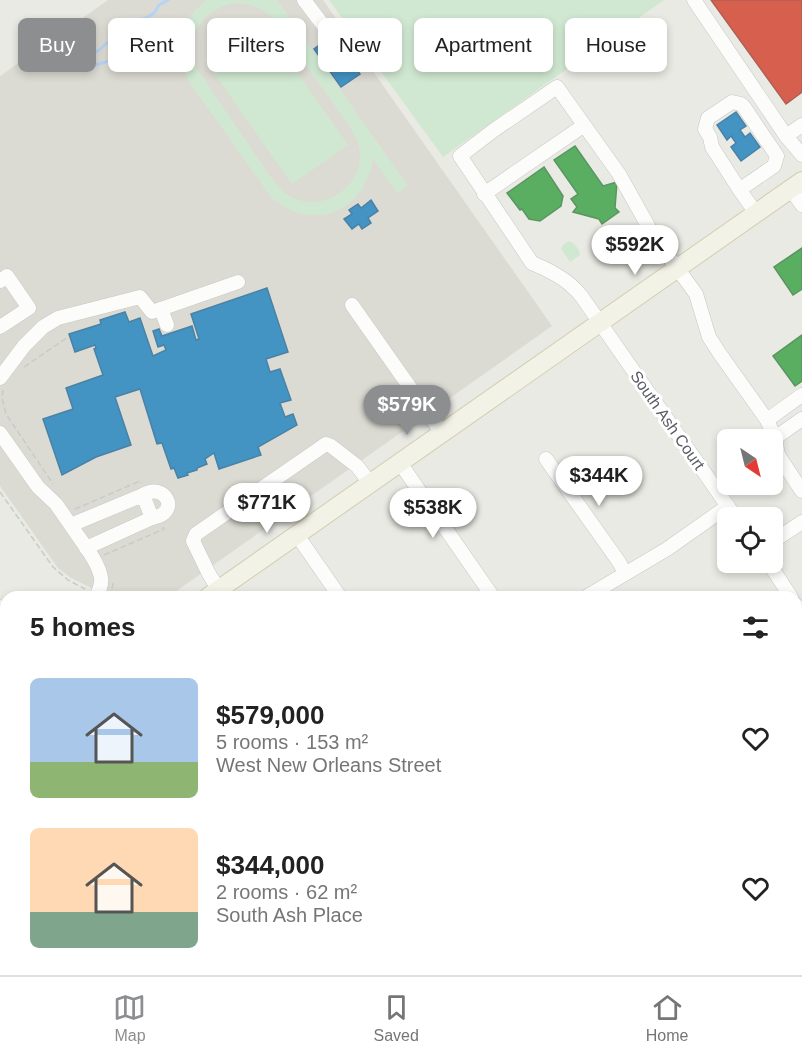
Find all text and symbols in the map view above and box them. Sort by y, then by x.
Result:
chip: Buy [18,18,96,72]
chip: Rent [108,18,195,72]
chip: Filters [207,18,306,72]
chip: New [318,18,402,72]
chip: Apartment [414,18,553,72]
chip: House [565,18,667,72]
pin: $592K [593,225,677,276]
text: $592K [606,233,664,255]
street label: South Ash Court [627,368,708,473]
pin: $579K [365,385,449,436]
text: $579K [378,393,436,415]
north arrow [717,429,783,495]
map controls [717,429,783,573]
pin: $344K [557,456,641,507]
text: $344K [570,464,628,486]
pin: $771K [225,483,309,534]
pin: $538K [391,488,475,539]
text: $771K [238,491,296,513]
text: $538K [404,496,462,518]
button: locate [717,507,783,573]
icon: filters [739,611,772,644]
text: 5 homes [30,612,136,642]
text: $579,000 [216,700,324,730]
icon: home [78,702,150,774]
icon: heart [739,722,772,755]
text: 5 rooms · 153 m² [216,731,368,753]
text: West New Orleans Street [216,754,441,776]
text: $344,000 [216,850,324,880]
icon: home [78,852,150,924]
icon: heart [739,872,772,905]
text: 2 rooms · 62 m² [216,881,357,903]
text: South Ash Place [216,904,363,926]
tab: Map [113,991,146,1045]
tab: Saved [373,991,419,1045]
tab: Home [646,991,688,1045]

